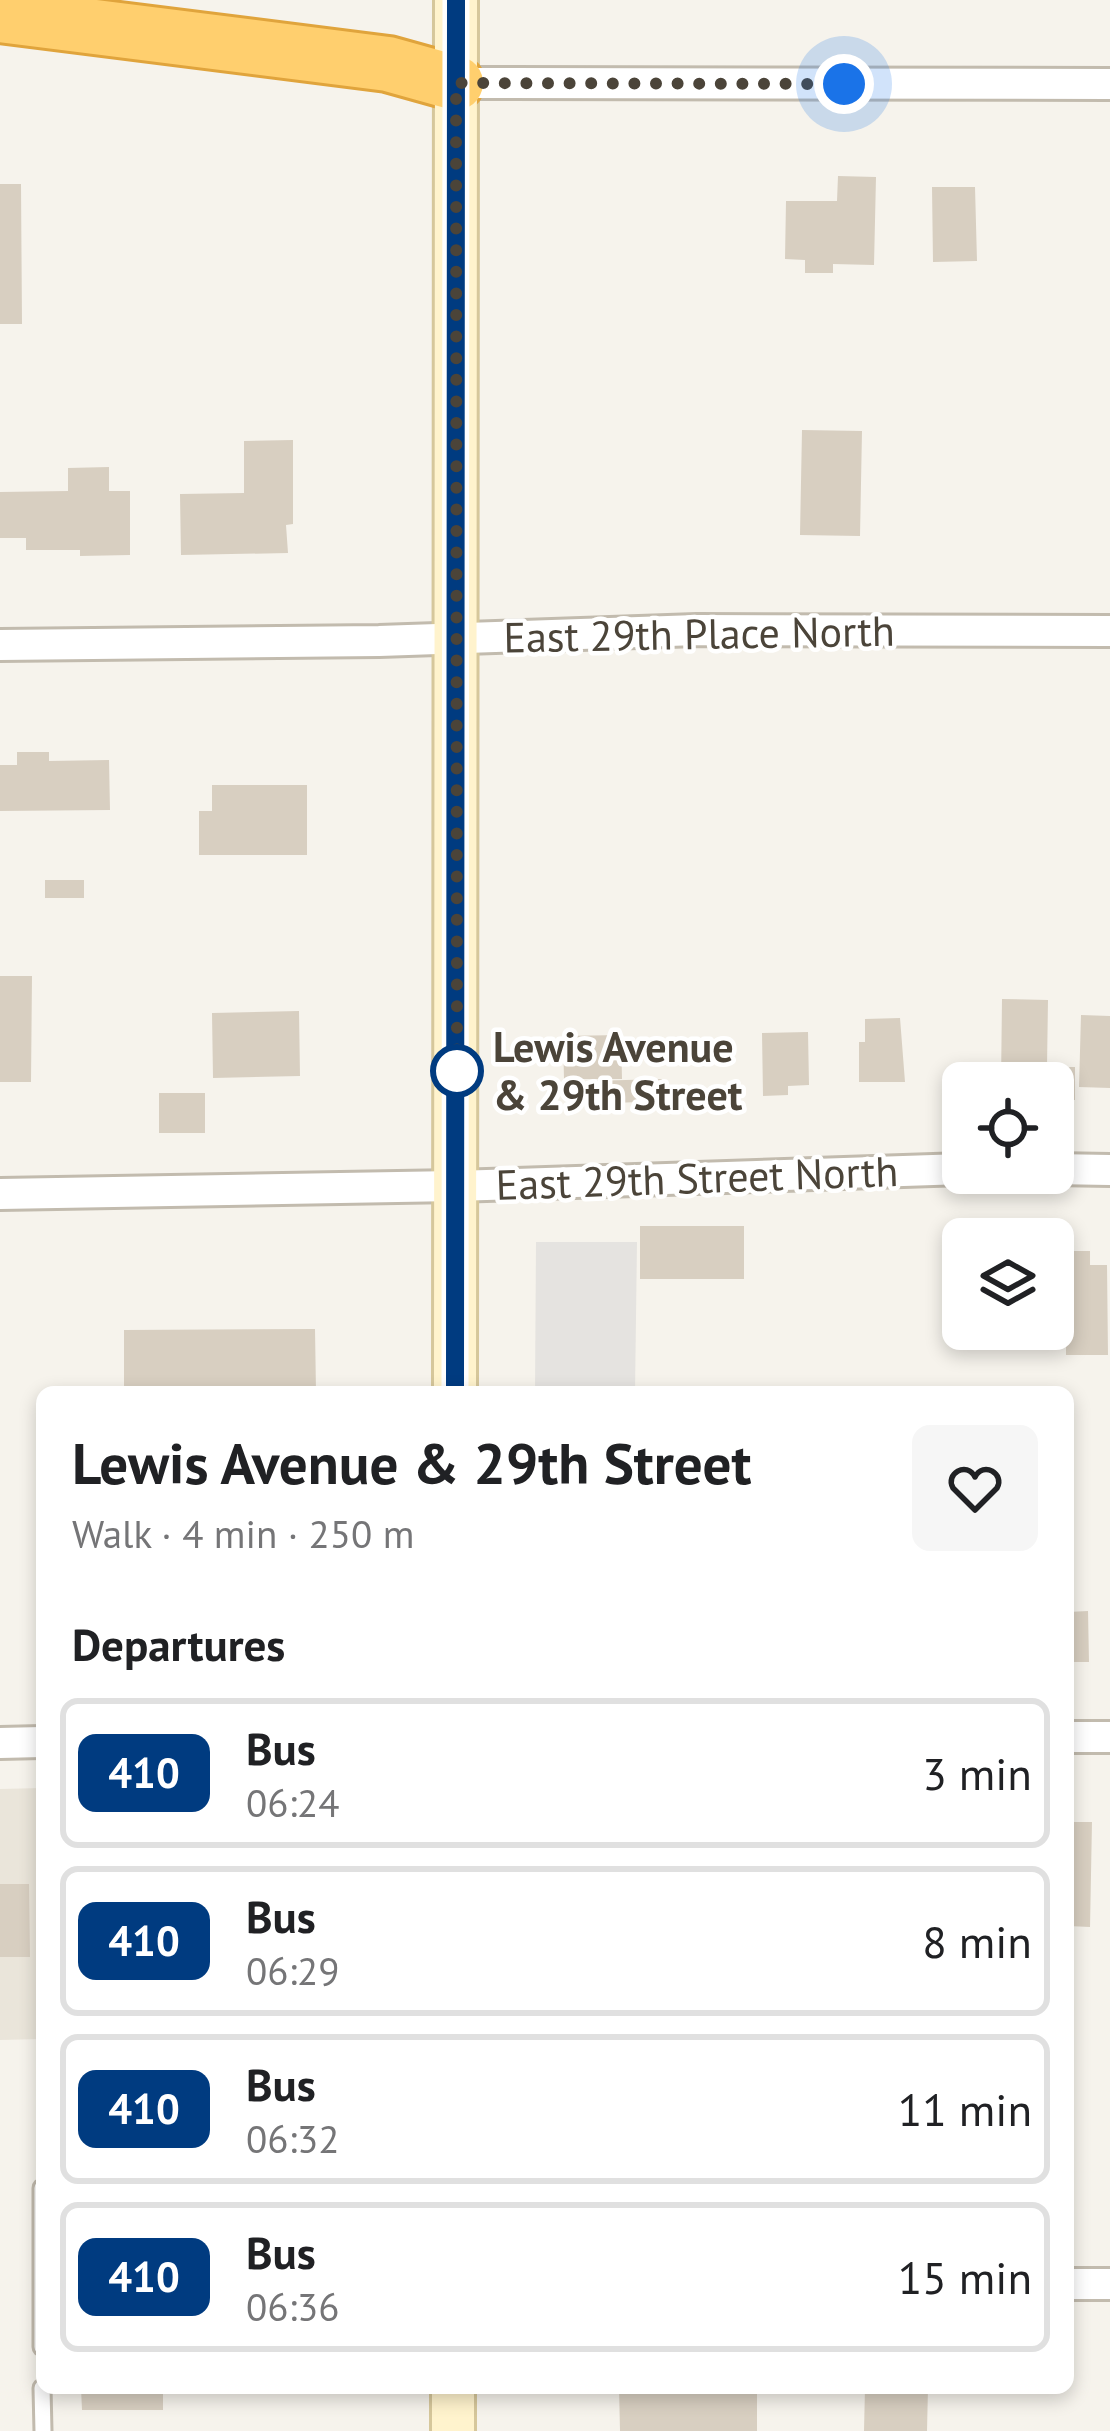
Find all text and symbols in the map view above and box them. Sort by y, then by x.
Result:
your location [814,54,874,114]
street label: East 29th Place North [503,603,895,664]
place label: Lewis Avenue & 29th Street [493,1019,743,1122]
marker: Lewis Avenue & 29th Street [432,1046,482,1096]
map controls [942,1062,1074,1350]
button: locate [942,1062,1074,1194]
street label: East 29th Street North [495,1143,899,1212]
button: layers [942,1218,1074,1350]
button: heart [912,1425,1038,1551]
text: Lewis Avenue & 29th Street [72,1426,751,1500]
text: Walk · 4 min · 250 m [72,1508,414,1559]
text: Departures [72,1615,285,1673]
text: Bus [246,1719,316,1777]
text: 3 min [922,1744,1032,1802]
text: 410 [108,1745,180,1800]
text: 06:24 [246,1777,340,1828]
text: Bus [246,1887,316,1945]
text: 8 min [922,1912,1032,1970]
text: 410 [108,1913,180,1968]
text: 06:29 [246,1945,340,1996]
text: Bus [246,2055,316,2113]
text: 11 min [898,2080,1032,2138]
text: 410 [108,2081,180,2136]
text: 06:32 [246,2113,340,2164]
text: Bus [246,2223,316,2281]
text: 15 min [898,2248,1032,2306]
text: 410 [108,2249,180,2304]
text: 06:36 [246,2281,340,2332]

